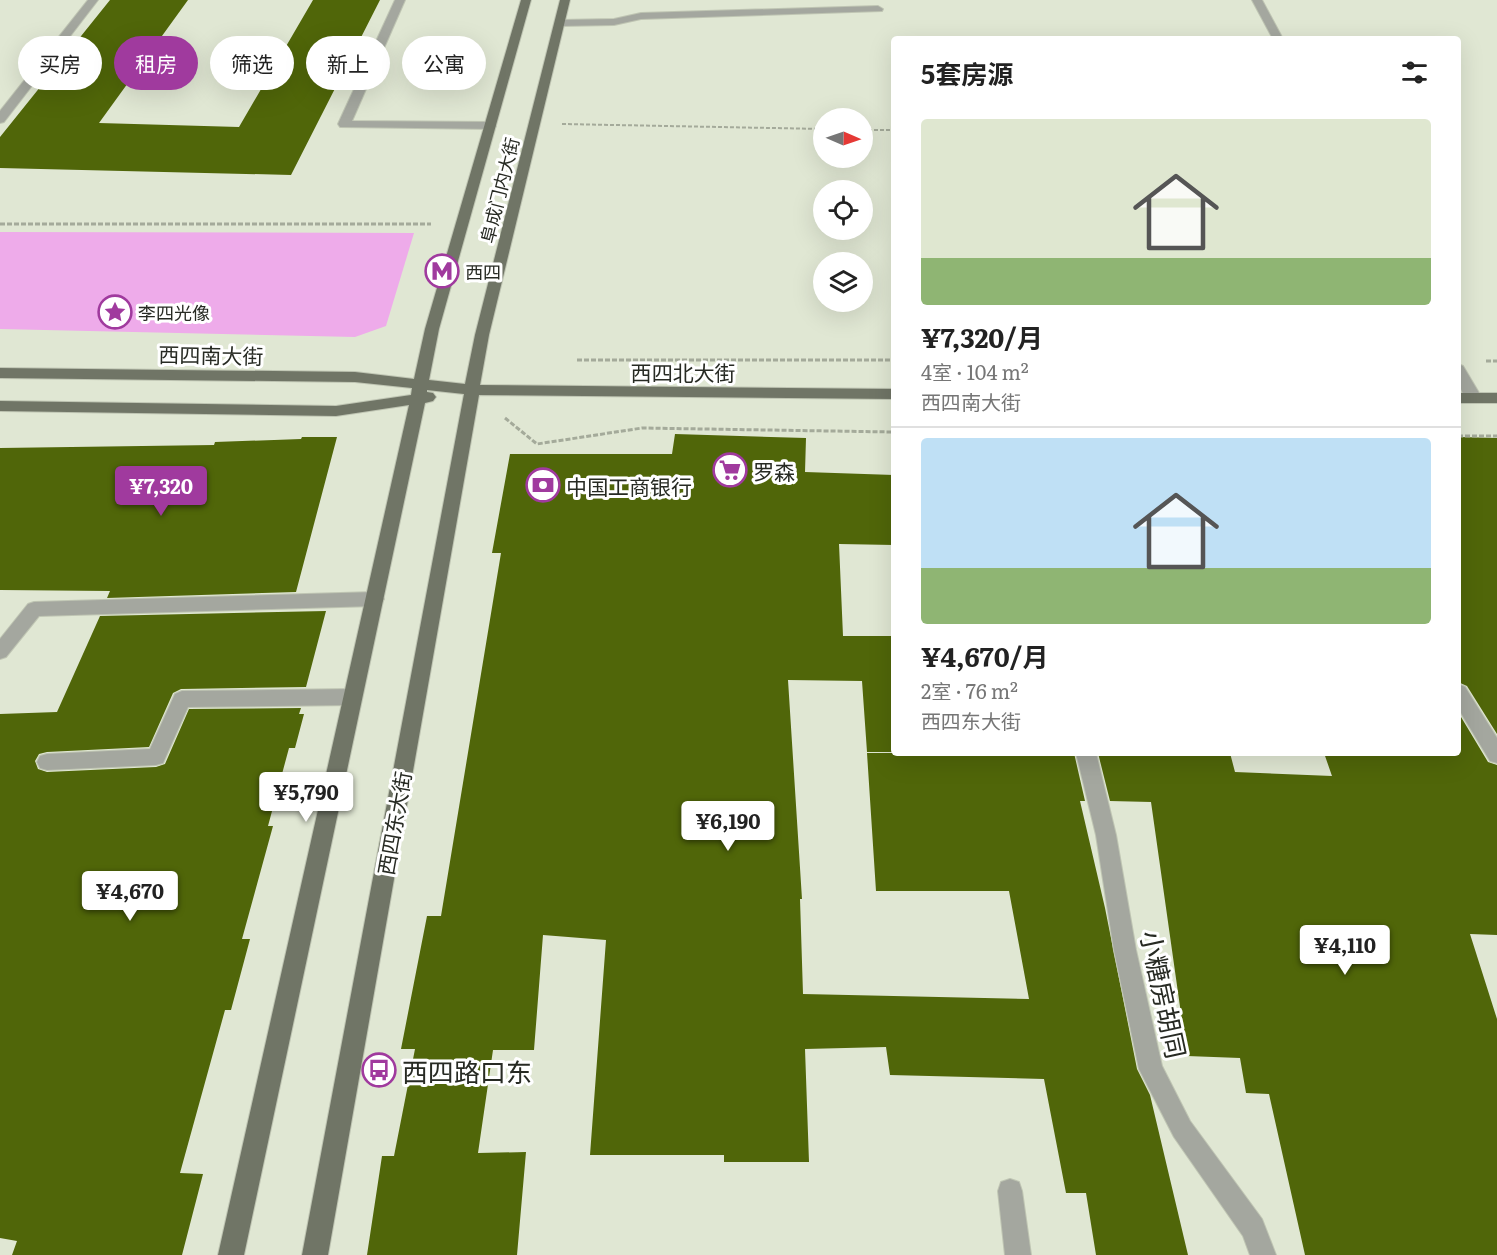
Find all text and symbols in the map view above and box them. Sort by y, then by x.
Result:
chip: 买房 [18,36,102,90]
chip: 租房 [114,36,198,90]
chip: 筛选 [210,36,294,90]
chip: 新上 [306,36,390,90]
chip: 公寓 [402,36,486,90]
text: 5套房源 [921,53,1013,92]
icon: filters [1398,56,1431,89]
north arrow [813,108,873,168]
map controls [813,108,873,312]
street label: 阜成门内大街 [473,134,525,246]
icon: home [1122,158,1230,266]
button: locate [813,180,873,240]
button: layers [813,252,873,312]
metro station icon: 西四 [424,253,460,289]
place label: 西四 [465,258,501,285]
place icon: 李四光像 [97,294,133,330]
place label: 李四光像 [138,299,210,326]
text: ¥7,320/月 [921,317,1043,356]
street label: 西四南大街 [158,338,264,370]
street label: 西四北大街 [631,356,736,387]
text: 4室 · 104 m² [921,356,1029,386]
text: 西四南大街 [921,386,1021,416]
supermarket icon: 罗森 [712,452,748,488]
place label: 罗森 [753,455,795,486]
pin: ¥7,320 [112,466,210,517]
bank icon: 中国工商银行 [525,467,561,503]
text: ¥7,320 [129,470,193,500]
place label: 中国工商银行 [566,470,692,501]
icon: home [1122,477,1230,585]
text: ¥4,670/月 [921,636,1048,675]
text: 2室 · 76 m² [921,675,1018,705]
text: 西四东大街 [921,705,1021,735]
street label: 西四东大街 [369,769,417,877]
pin: ¥5,790 [257,772,355,823]
text: ¥5,790 [273,776,339,806]
pin: ¥6,190 [679,801,777,852]
text: ¥6,190 [695,805,761,835]
pin: ¥4,670 [81,871,179,922]
text: ¥4,670 [96,875,164,905]
pin: ¥4,110 [1296,925,1394,976]
street label: 小糖房胡同 [1132,926,1198,1062]
text: ¥4,110 [1314,929,1376,959]
place label: 西四路口东 [402,1051,532,1090]
bus stop icon: 西四路口东 [361,1052,397,1088]

